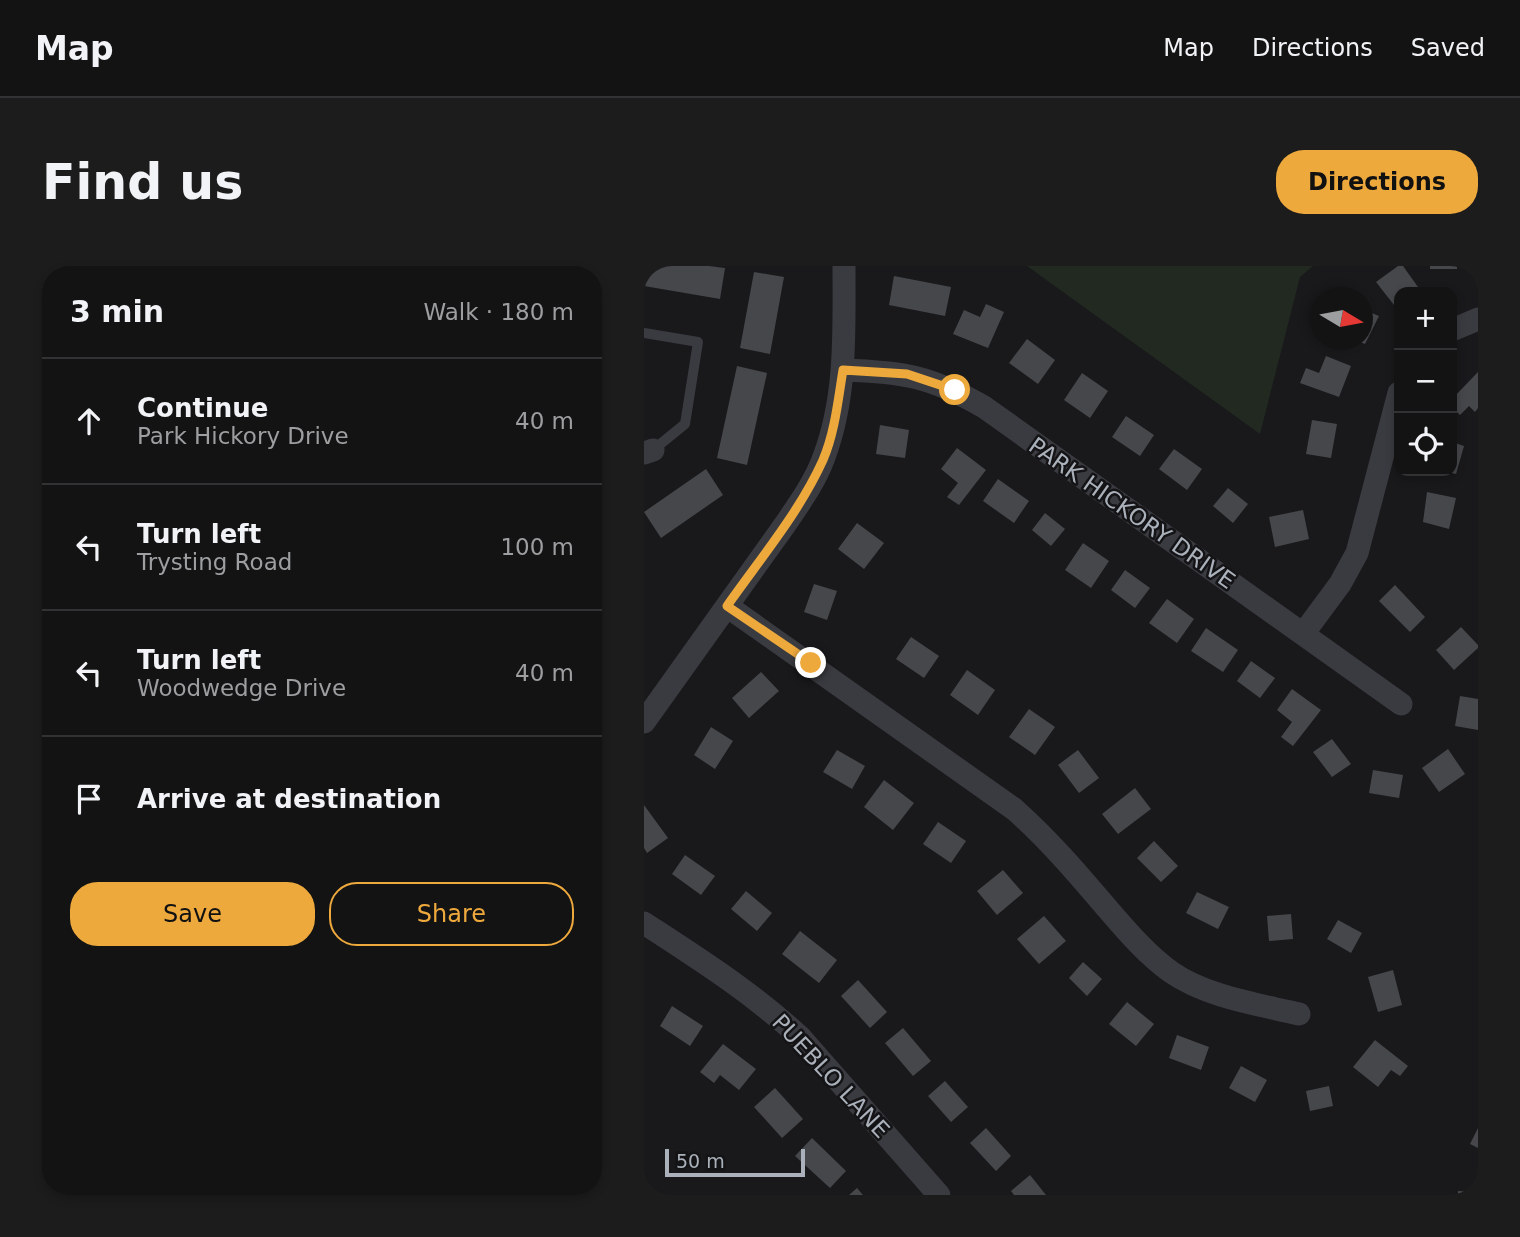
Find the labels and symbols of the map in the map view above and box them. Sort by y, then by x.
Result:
north arrow [1310,287,1373,350]
route start [939,374,970,405]
street label: PARK HICKORY DRIVE [1024,432,1240,594]
route end [795,647,826,678]
street label: PUEBLO LANE [767,1009,895,1143]
scale bar [665,1146,805,1178]

